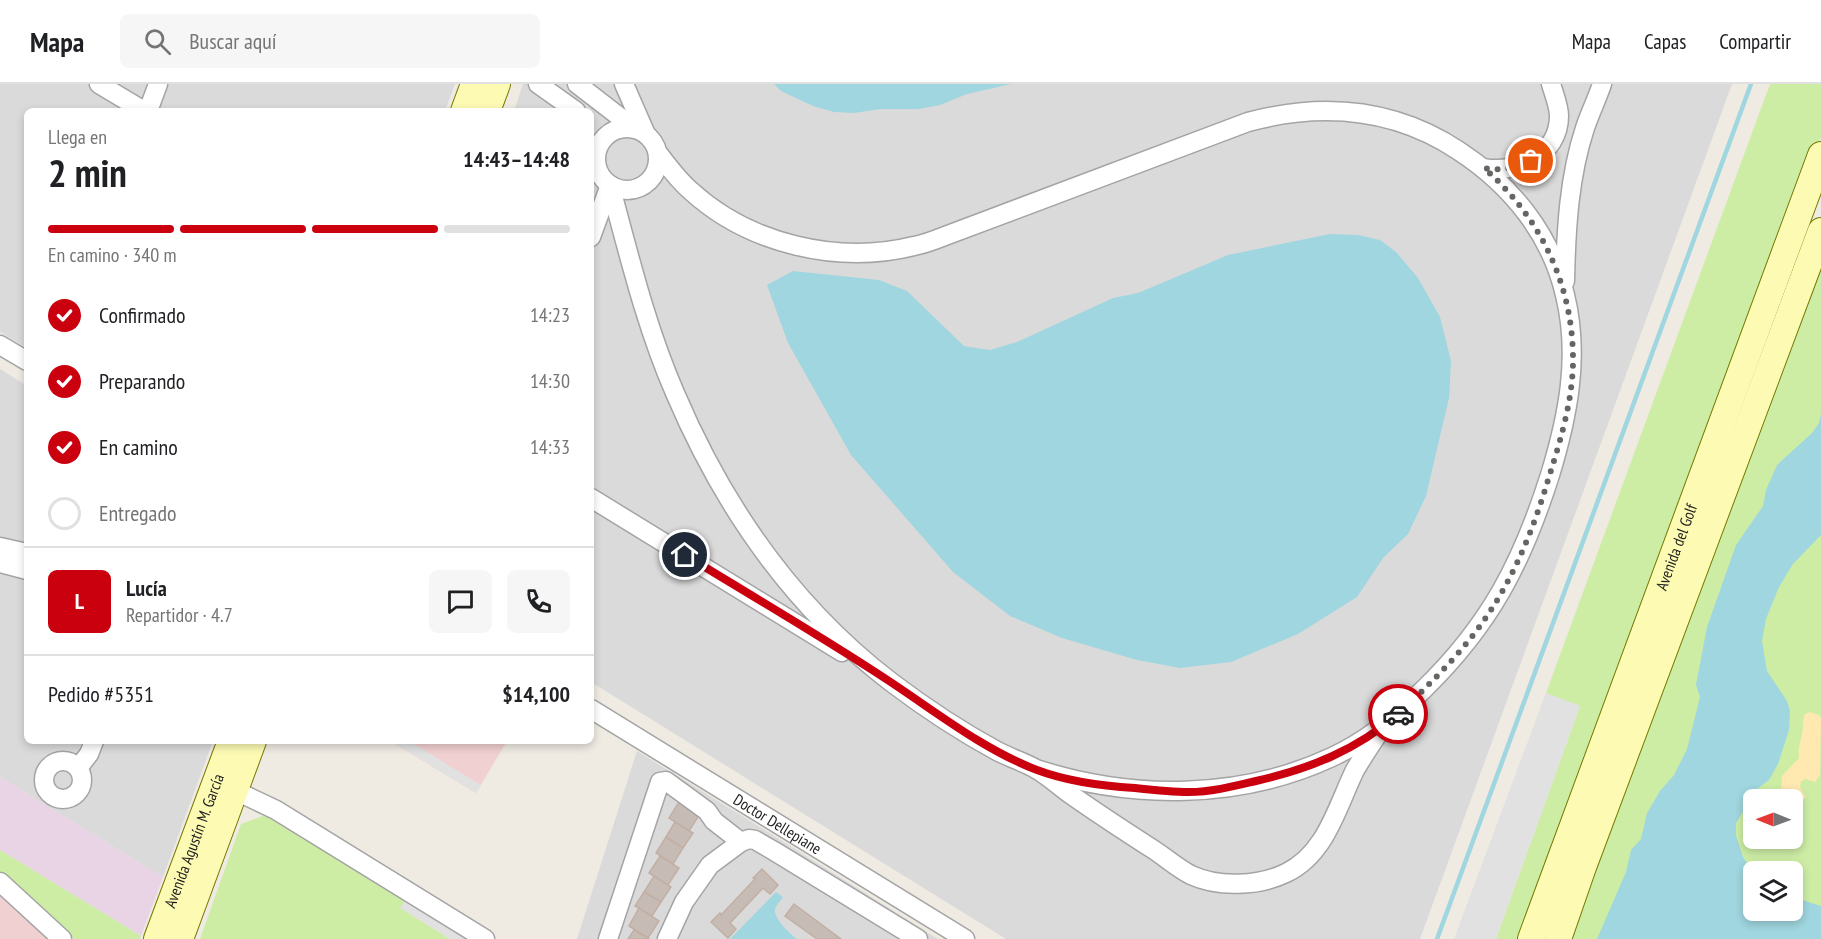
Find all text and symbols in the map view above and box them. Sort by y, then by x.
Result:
search box [120,14,540,68]
text: Mapa [30,23,84,60]
icon: search [141,25,174,58]
text: Buscar aquí [189,27,277,55]
text: Mapa [1572,28,1611,55]
text: Capas [1644,28,1686,55]
text: Compartir [1719,28,1791,55]
text: Llega en [48,124,107,150]
pin [1505,135,1556,186]
icon: bag [1514,144,1547,177]
text: 14:43–14:48 [463,145,570,173]
text: 2 min [48,147,127,198]
text: En camino · 340 m [48,242,177,268]
icon: check [48,299,81,332]
text: Confirmado [99,301,185,329]
text: 14:23 [530,302,570,328]
icon: check [48,365,81,398]
text: Preparando [99,367,185,395]
text: 14:30 [530,368,570,394]
icon: check [48,431,81,464]
text: En camino [99,433,178,461]
text: 14:33 [530,434,570,460]
text: Entregado [99,499,176,527]
street label: Avenida del Golf [1651,500,1701,593]
pin [659,529,710,580]
icon: home [668,538,701,571]
button: chat [429,570,492,633]
button: phone [507,570,570,633]
text: Lucía [126,574,167,602]
text: L [75,587,84,615]
text: Repartidor · 4.7 [126,602,233,628]
text: Pedido #5351 [48,680,154,708]
text: $14,100 [502,680,570,708]
courier [1368,684,1428,744]
icon: car [1382,698,1415,731]
street label: Avenida Agustín M. García [160,771,228,910]
street label: Doctor Dellepiane [730,789,825,858]
north arrow [1743,789,1803,849]
map controls [1743,789,1803,921]
button: layers [1743,861,1803,921]

